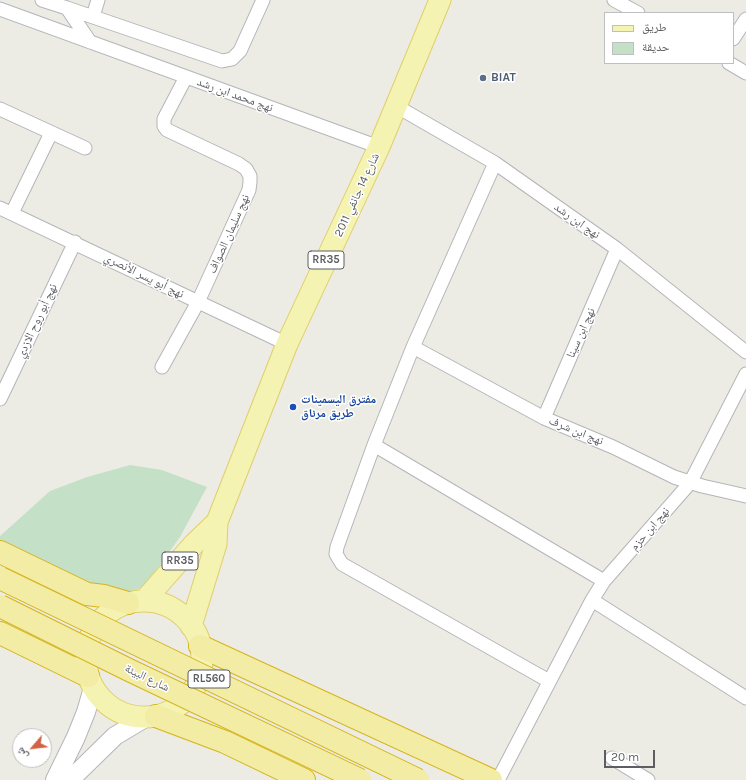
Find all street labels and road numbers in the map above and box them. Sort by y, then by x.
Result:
street label: نهج محمد ابن رشد [195,75,275,115]
street label: شارع 14 جانفي 2011 [331,151,383,239]
street label: نهج سليمان الصواف [205,192,253,276]
street label: نهج ابن رشد [551,200,603,242]
street label: نهج أبو يسر الأنصري [102,250,186,302]
road number: RR35 [308,251,344,269]
street label: نهج أبو روح الازدي [14,282,60,360]
street label: نهج ابن سينا [564,306,598,360]
street label: نهج ابن شرف [547,414,605,448]
street label: نهج ابن حزم [627,504,673,554]
road number: RR35 [162,552,198,570]
street label: شارع البيئة [122,661,172,695]
road number: RL560 [188,670,230,688]

